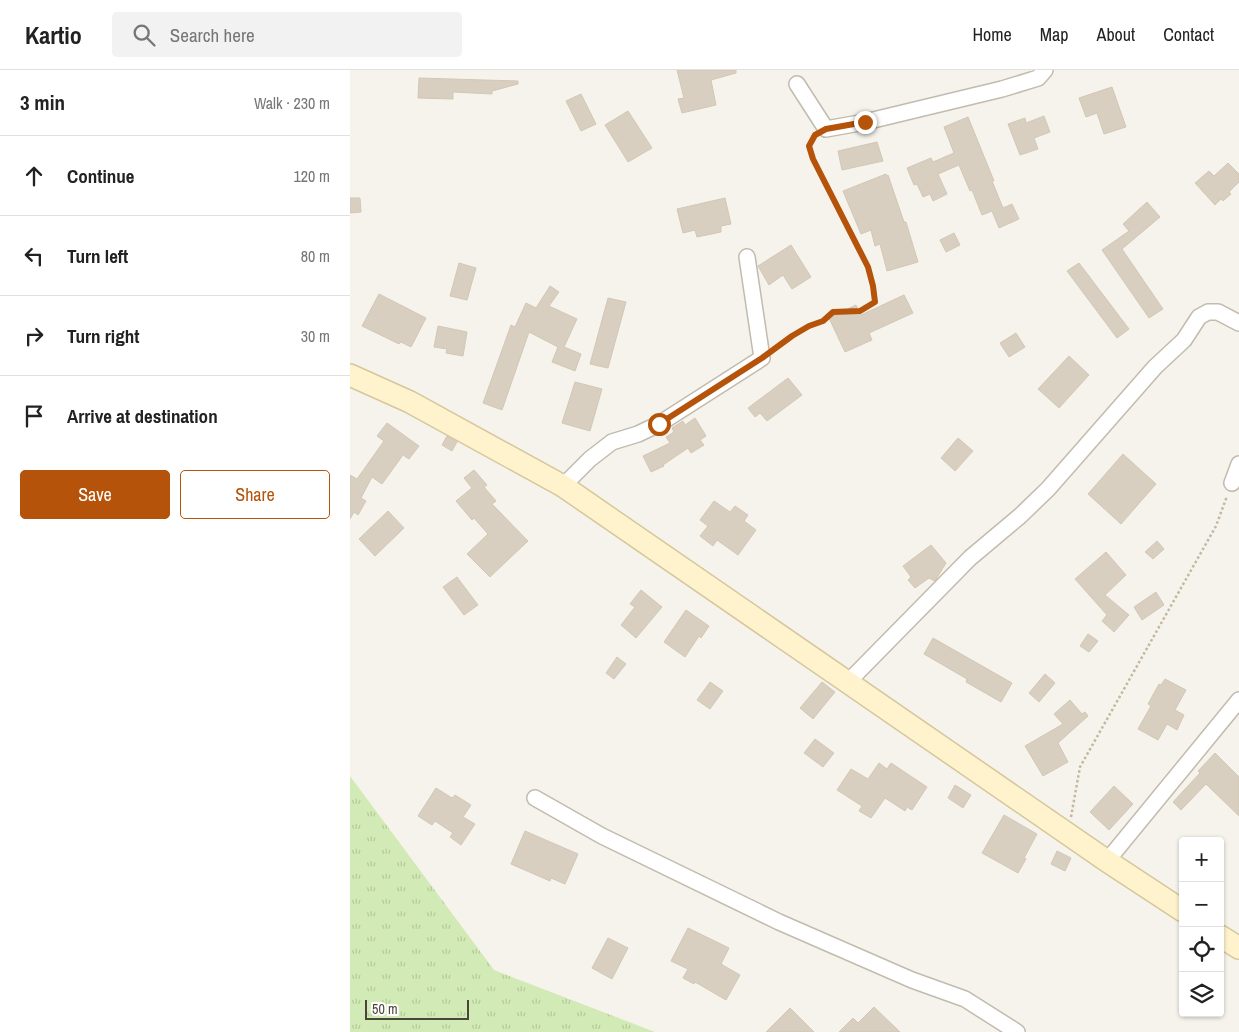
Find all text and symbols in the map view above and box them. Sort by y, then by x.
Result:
search box [112,12,462,57]
text: Kartio [25,19,82,51]
icon: search [130,21,158,49]
text: Search here [170,22,255,48]
text: Home [972,22,1012,47]
text: Map [1040,22,1069,47]
text: About [1097,22,1135,47]
text: Contact [1163,22,1214,47]
text: 3 min [20,88,65,117]
text: Walk · 230 m [254,92,330,114]
route end [854,111,877,134]
icon: ahead [20,162,48,190]
text: Continue [67,163,135,189]
text: 120 m [294,165,330,187]
icon: left [20,242,48,270]
text: Turn left [67,243,128,269]
text: 80 m [301,245,330,267]
icon: right [20,322,48,350]
text: Turn right [67,323,139,349]
text: 30 m [301,325,330,347]
icon: arrive [20,402,48,430]
text: Arrive at destination [67,403,218,429]
route start [648,413,671,436]
button: Save [20,470,170,519]
button: Share [180,470,330,519]
map controls [1179,837,1224,1017]
button: + [1179,837,1224,882]
button: − [1179,882,1224,927]
button: locate [1179,927,1224,972]
button: layers [1179,972,1224,1017]
scale bar [365,997,469,1020]
text: 50 m [372,1000,398,1018]

